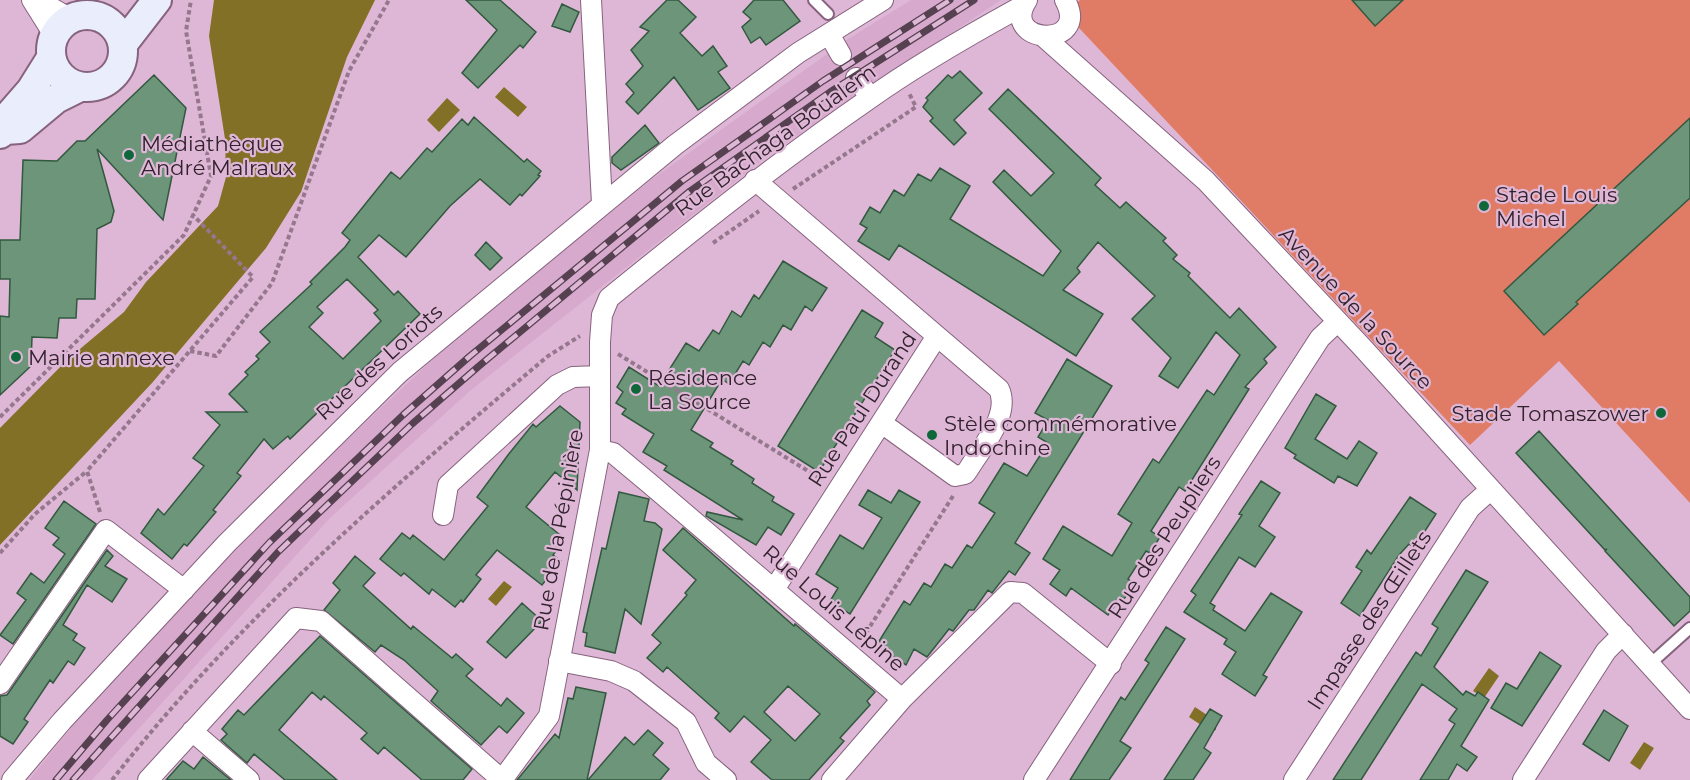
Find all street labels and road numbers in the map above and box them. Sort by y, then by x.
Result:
street label: Rue Bachaga Boualem [670,59,880,221]
street label: Avenue de la Source [1274,221,1438,395]
street label: Rue des Loriots [311,299,447,425]
street label: Rue Paul Durand [803,327,921,491]
street label: Rue de la Pépinière [528,427,588,633]
street label: Rue des Peupliers [1102,451,1226,623]
street label: Impasse des Œillets [1302,526,1436,714]
street label: Rue Louis Lépine [758,540,910,676]

